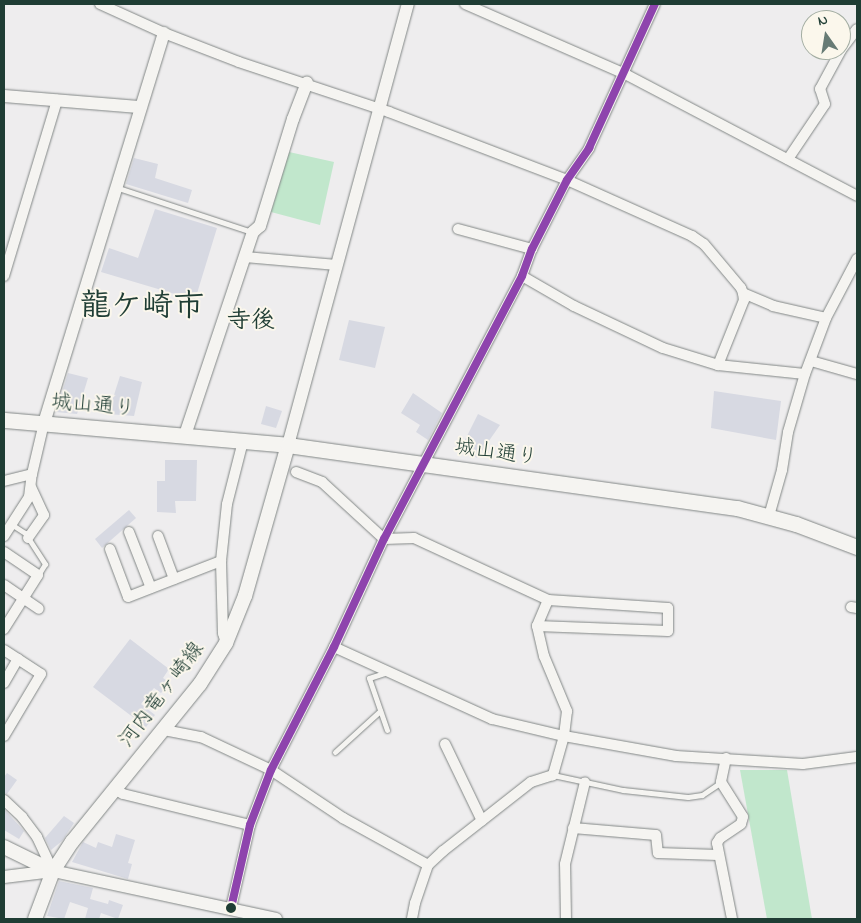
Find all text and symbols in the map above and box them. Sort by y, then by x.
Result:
north arrow [801,10,851,60]
text: N [816,10,830,32]
district label: 龍ケ崎市 [80,289,204,327]
district label: 寺後 [227,308,275,336]
street label: 城山通り [50,390,136,422]
street label: 城山通り [453,435,539,471]
street label: 河内竜ヶ崎線 [114,637,210,753]
unlabelled marker [226,903,236,913]

